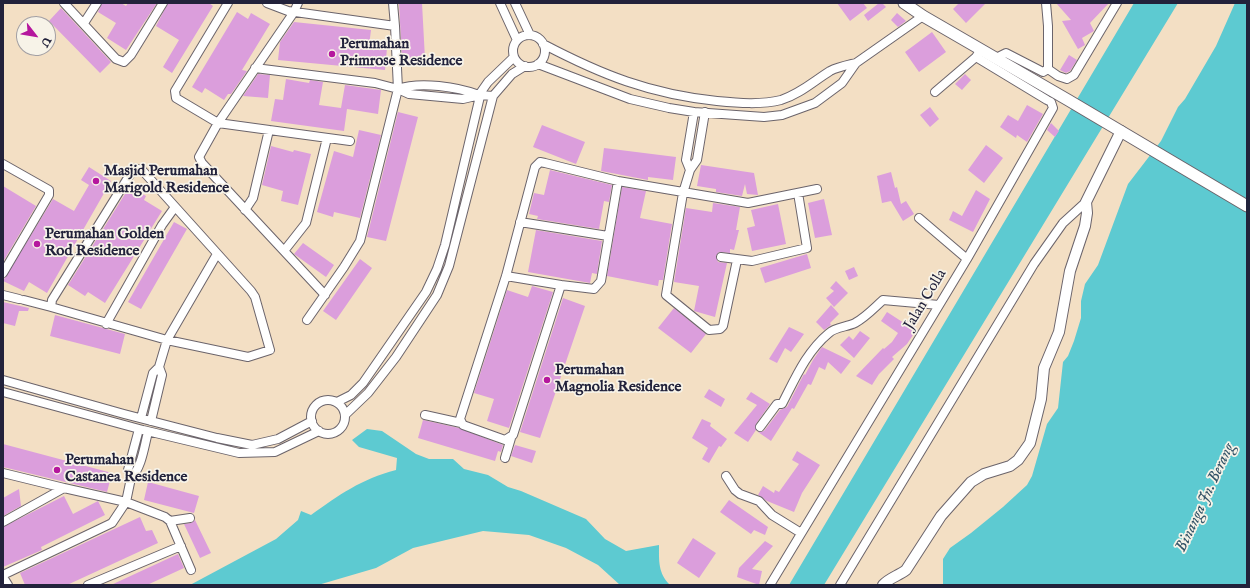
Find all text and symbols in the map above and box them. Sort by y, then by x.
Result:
north arrow [16,16,56,56]
text: U [37,34,54,49]
place label: Perumahan Primrose Residence [340,36,462,71]
marker: Perumahan Primrose Residence [327,49,337,59]
place label: Masjid Perumahan Marigold Residence [104,163,229,198]
marker: Masjid Perumahan Marigold Residence [91,176,101,186]
place label: Perumahan Golden Rod Residence [45,226,164,261]
marker: Perumahan Golden Rod Residence [32,239,42,249]
street label: Jalan Colla [901,266,951,334]
place label: Perumahan Magnolia Residence [555,362,681,397]
marker: Perumahan Magnolia Residence [542,375,552,385]
water label: Binanga Jn. Berang [1172,441,1240,555]
place label: Perumahan Castanea Residence [65,452,187,487]
marker: Perumahan Castanea Residence [52,465,62,475]

